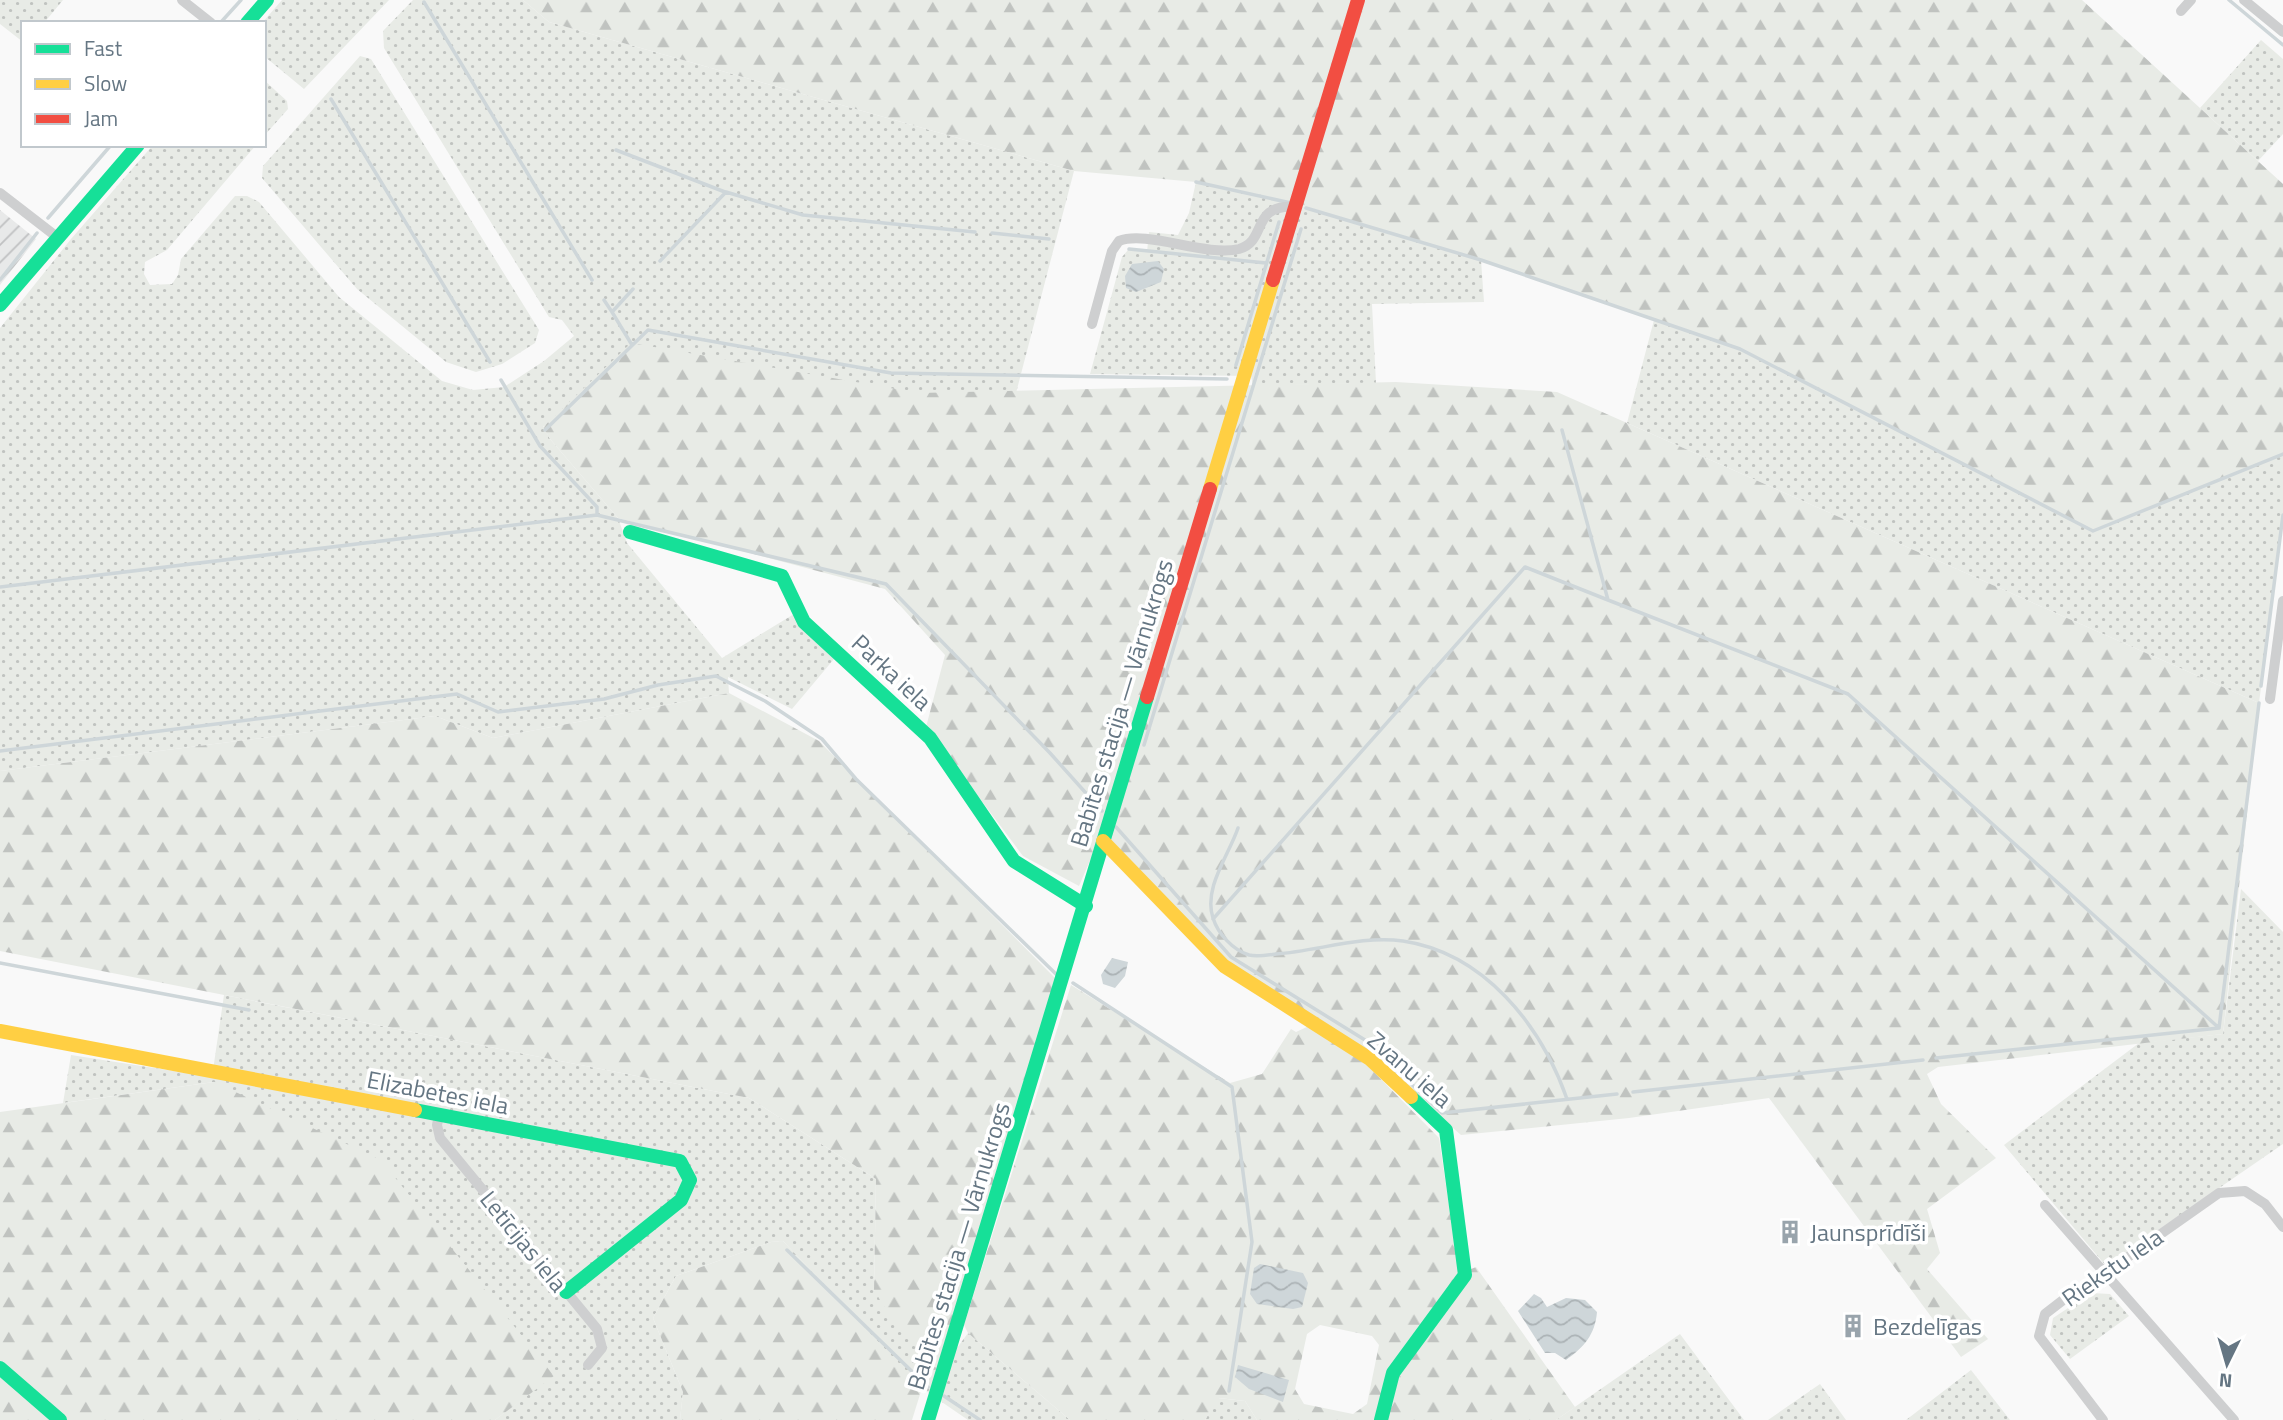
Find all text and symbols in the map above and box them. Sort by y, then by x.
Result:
legend [21,21,266,147]
text: Fast [84,32,123,64]
text: Slow [84,67,127,99]
text: Jam [84,102,118,134]
street label: Babītes stacija — Vārnukrogs [1060,555,1182,851]
street label: Parka iela [844,625,940,719]
street label: Zvanu iela [1360,1022,1460,1116]
street label: Elizabetes iela [364,1061,512,1123]
street label: Babītes stacija — Vārnukrogs [897,1098,1019,1394]
street label: Letīcijas iela [472,1182,576,1300]
place label: Jaunsprīdīši [1810,1214,1926,1250]
building icon: Jaunsprīdīši [1776,1218,1804,1246]
street label: Riekstu iela [2054,1219,2170,1315]
place label: Bezdelīgas [1873,1308,1982,1344]
building icon: Bezdelīgas [1839,1312,1867,1340]
north arrow [2192,1329,2262,1399]
text: N [2218,1366,2233,1396]

